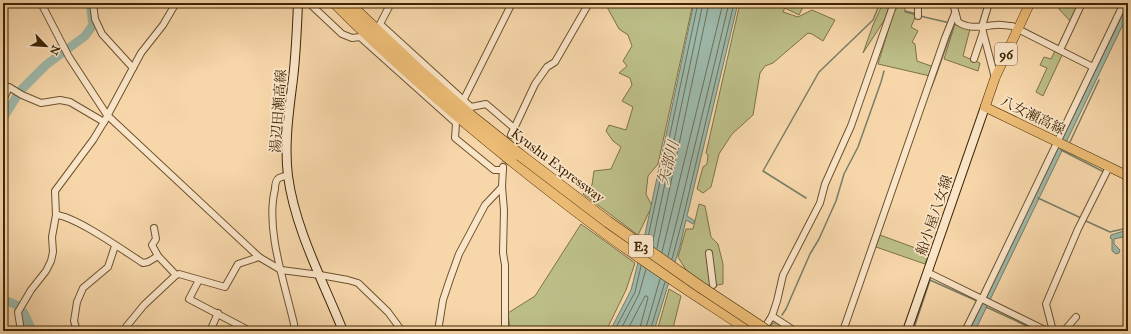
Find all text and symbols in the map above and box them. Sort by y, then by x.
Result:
north arrow [26,26,66,66]
text: N [46,43,62,58]
road number: 96 [995,43,1017,65]
street label: 湯辺田瀬高線 [267,69,290,154]
street label: 八女瀬高線 [998,92,1068,138]
street label: Kyushu Expressway [508,125,608,206]
water label: 矢部川 [653,137,683,187]
street label: 船小屋八女線 [913,173,956,258]
road number: E3 [629,235,653,257]

